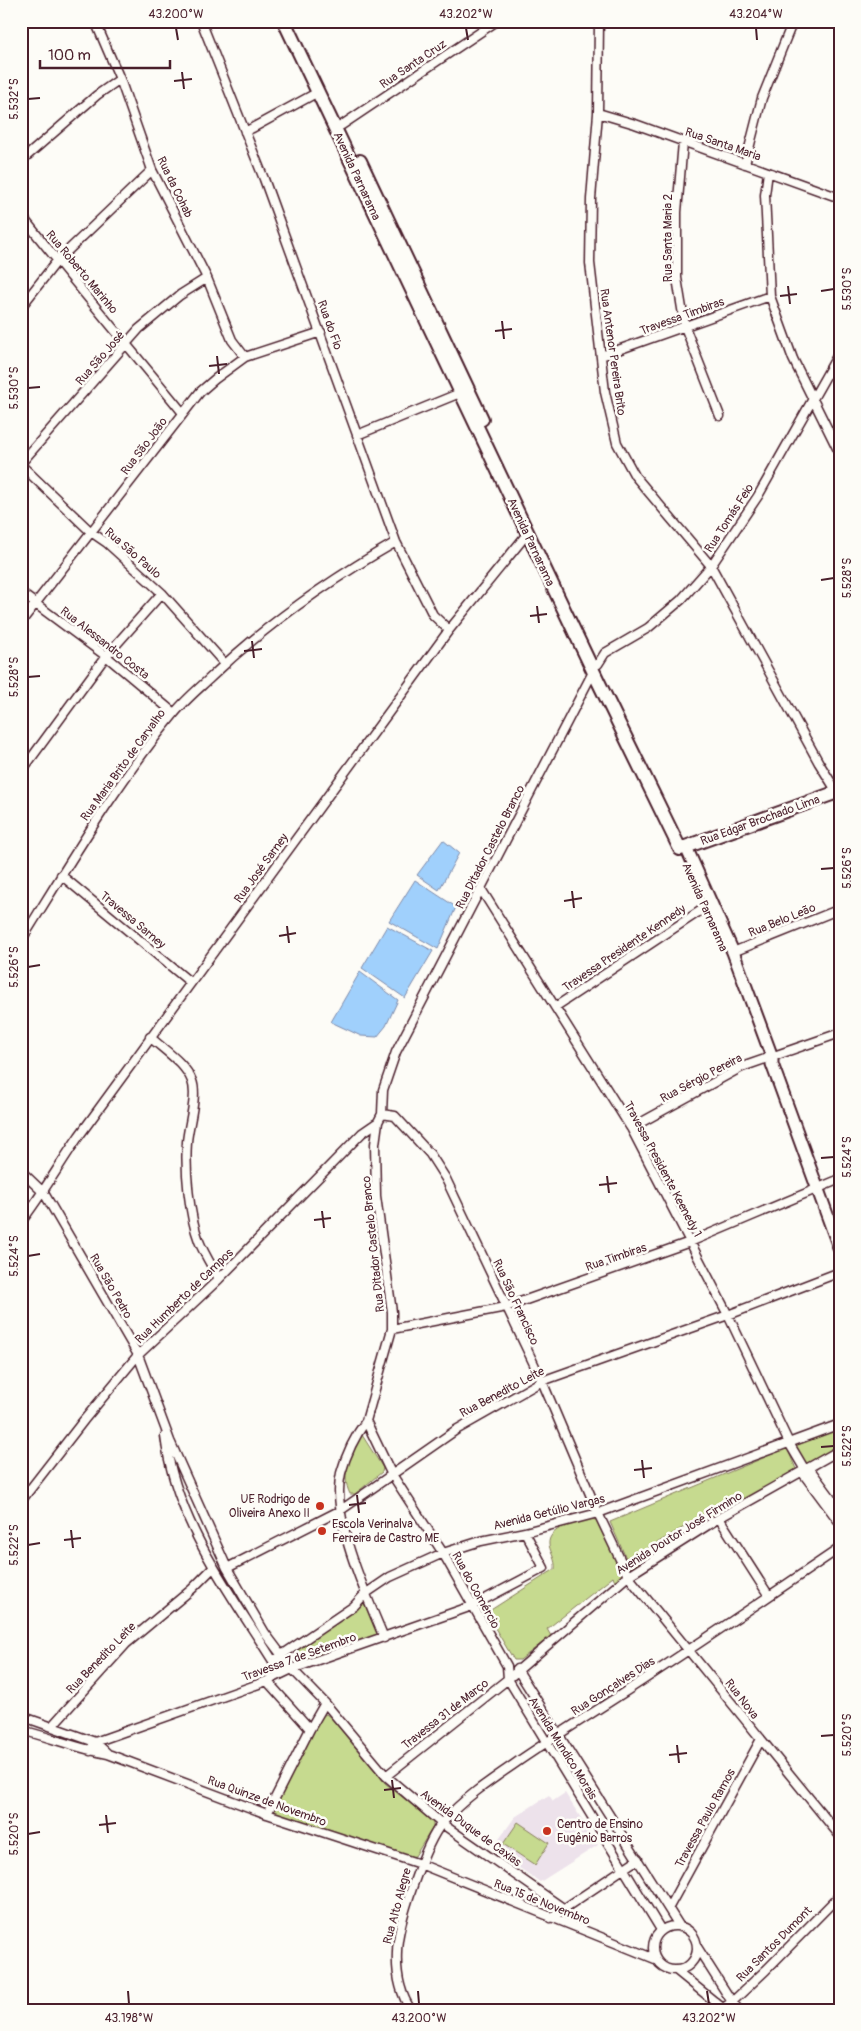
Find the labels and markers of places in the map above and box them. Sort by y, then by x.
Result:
place label: UE Rodrigo de Oliveira Anexo II [229,1492,310,1521]
marker: UE Rodrigo de Oliveira Anexo II [314,1500,326,1512]
place label: Escola Verinalva Ferreira de Castro ME [332,1517,439,1546]
marker: Escola Verinalva Ferreira de Castro ME [316,1525,328,1537]
place label: Centro de Ensino Eugênio Barros [557,1817,643,1846]
marker: Centro de Ensino Eugênio Barros [541,1825,553,1837]

